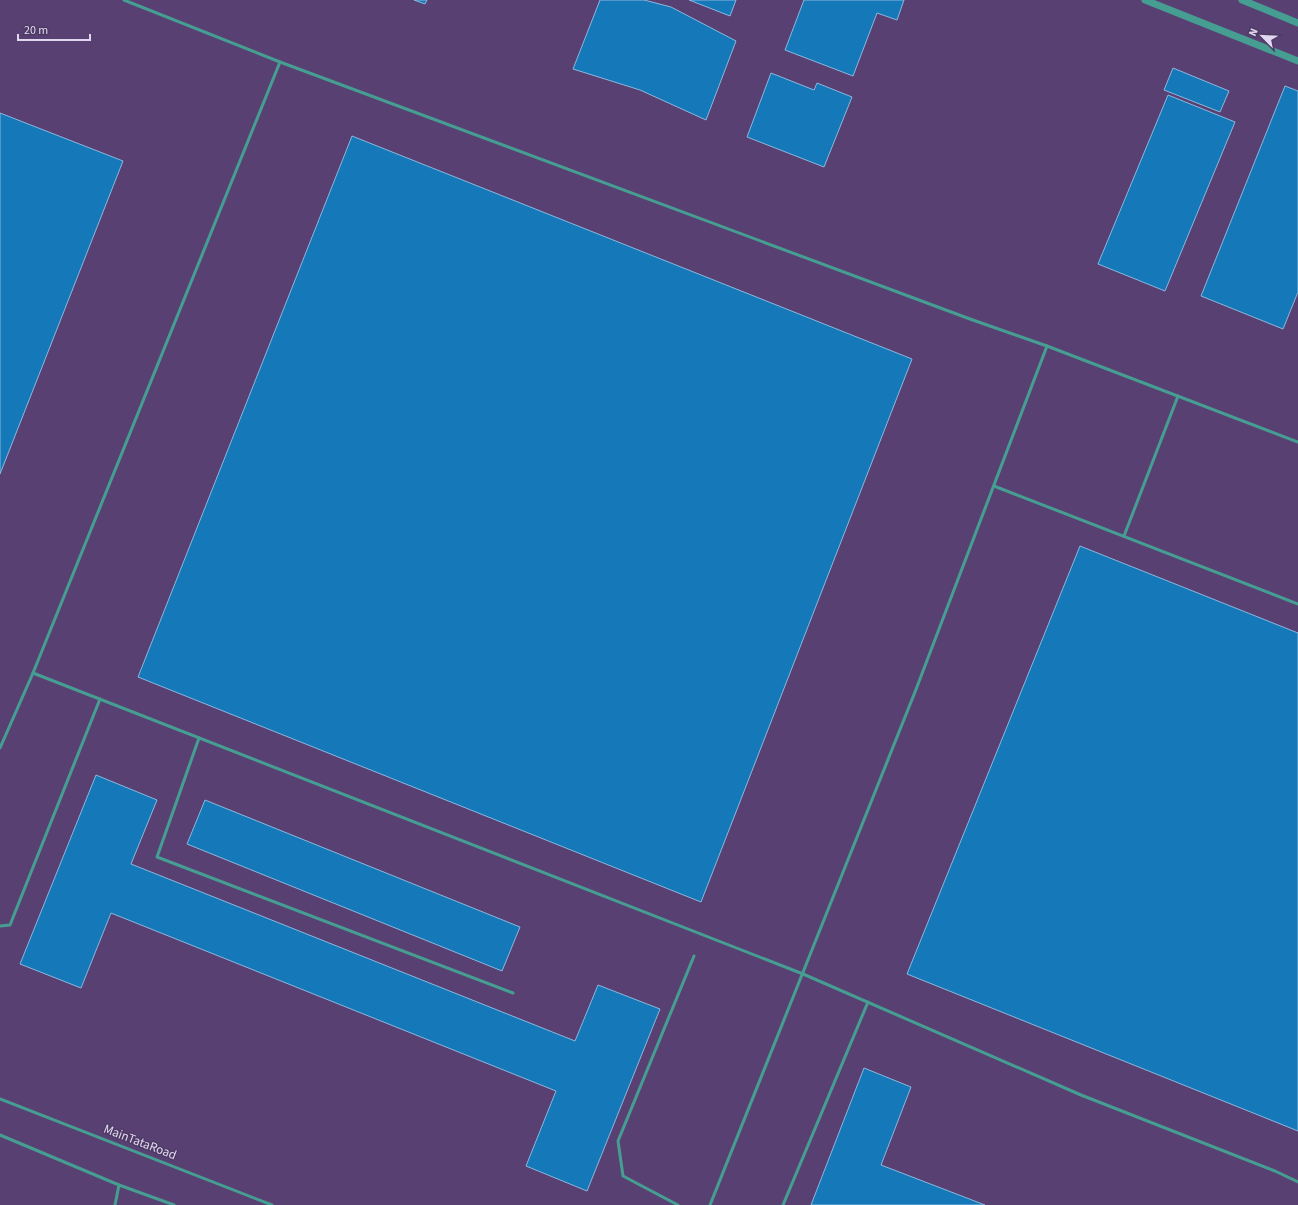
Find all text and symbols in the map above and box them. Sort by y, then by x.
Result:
scale bar [18,16,90,42]
north arrow [1242,16,1282,56]
text: 20 m [24,22,48,39]
text: N [1245,26,1262,39]
street label: MainTataRoad [101,1120,179,1164]

